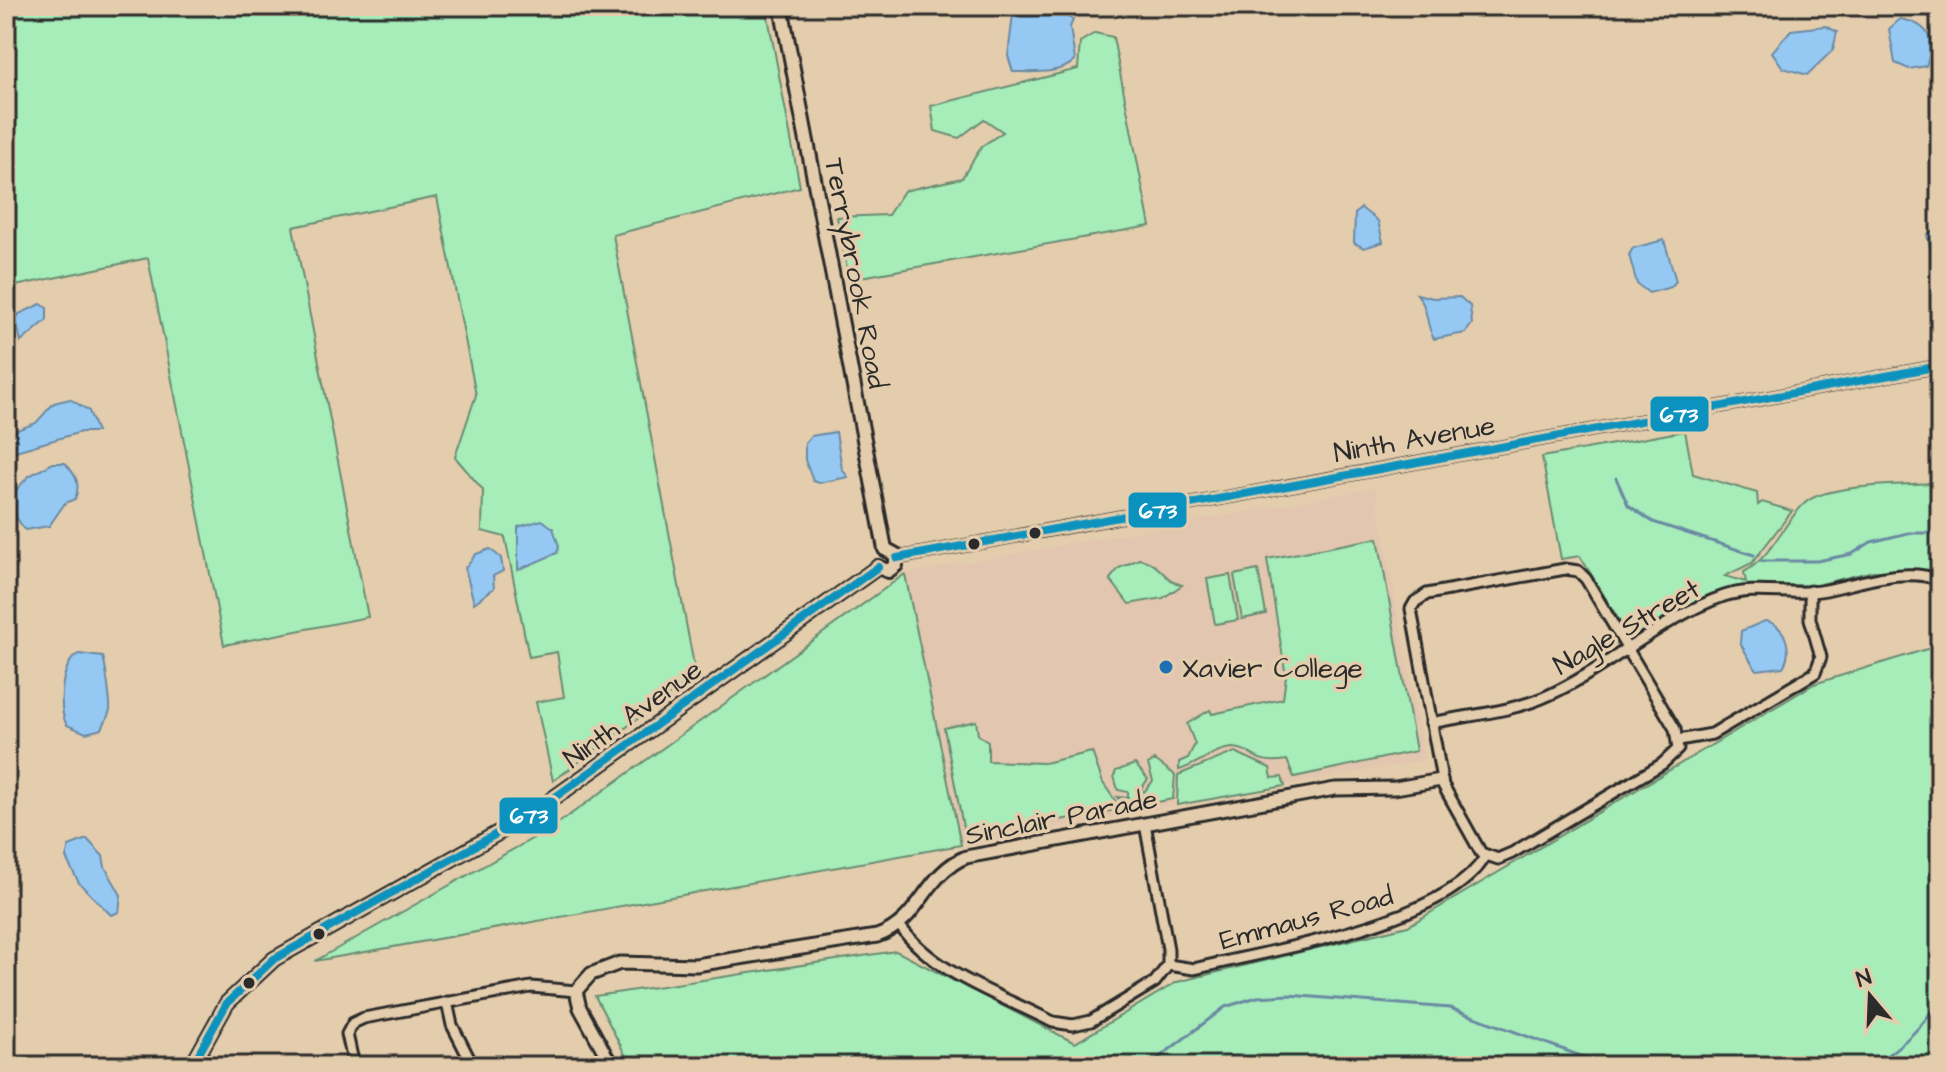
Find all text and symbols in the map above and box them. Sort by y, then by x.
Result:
street label: Terrybrook Road [812,155,897,392]
line badge: 673 [1649,395,1710,433]
text: 673 [1660,400,1699,431]
street label: Ninth Avenue [1331,406,1498,473]
line badge: 673 [1127,491,1188,529]
text: 673 [1139,496,1178,527]
unlabelled marker [1027,525,1043,541]
unlabelled marker [966,536,982,552]
street label: Nagle Street [1546,569,1708,686]
place label: Xavier College [1182,649,1363,689]
street label: Ninth Avenue [555,650,710,778]
marker: Xavier College [1157,658,1175,676]
street label: Sinclair Parade [962,780,1161,855]
line badge: 673 [498,796,559,835]
text: 673 [510,801,549,832]
street label: Emmaus Road [1215,877,1398,960]
unlabelled marker [311,926,327,942]
north arrow [1830,956,1910,1036]
text: N [1852,962,1876,995]
unlabelled marker [241,975,257,991]

